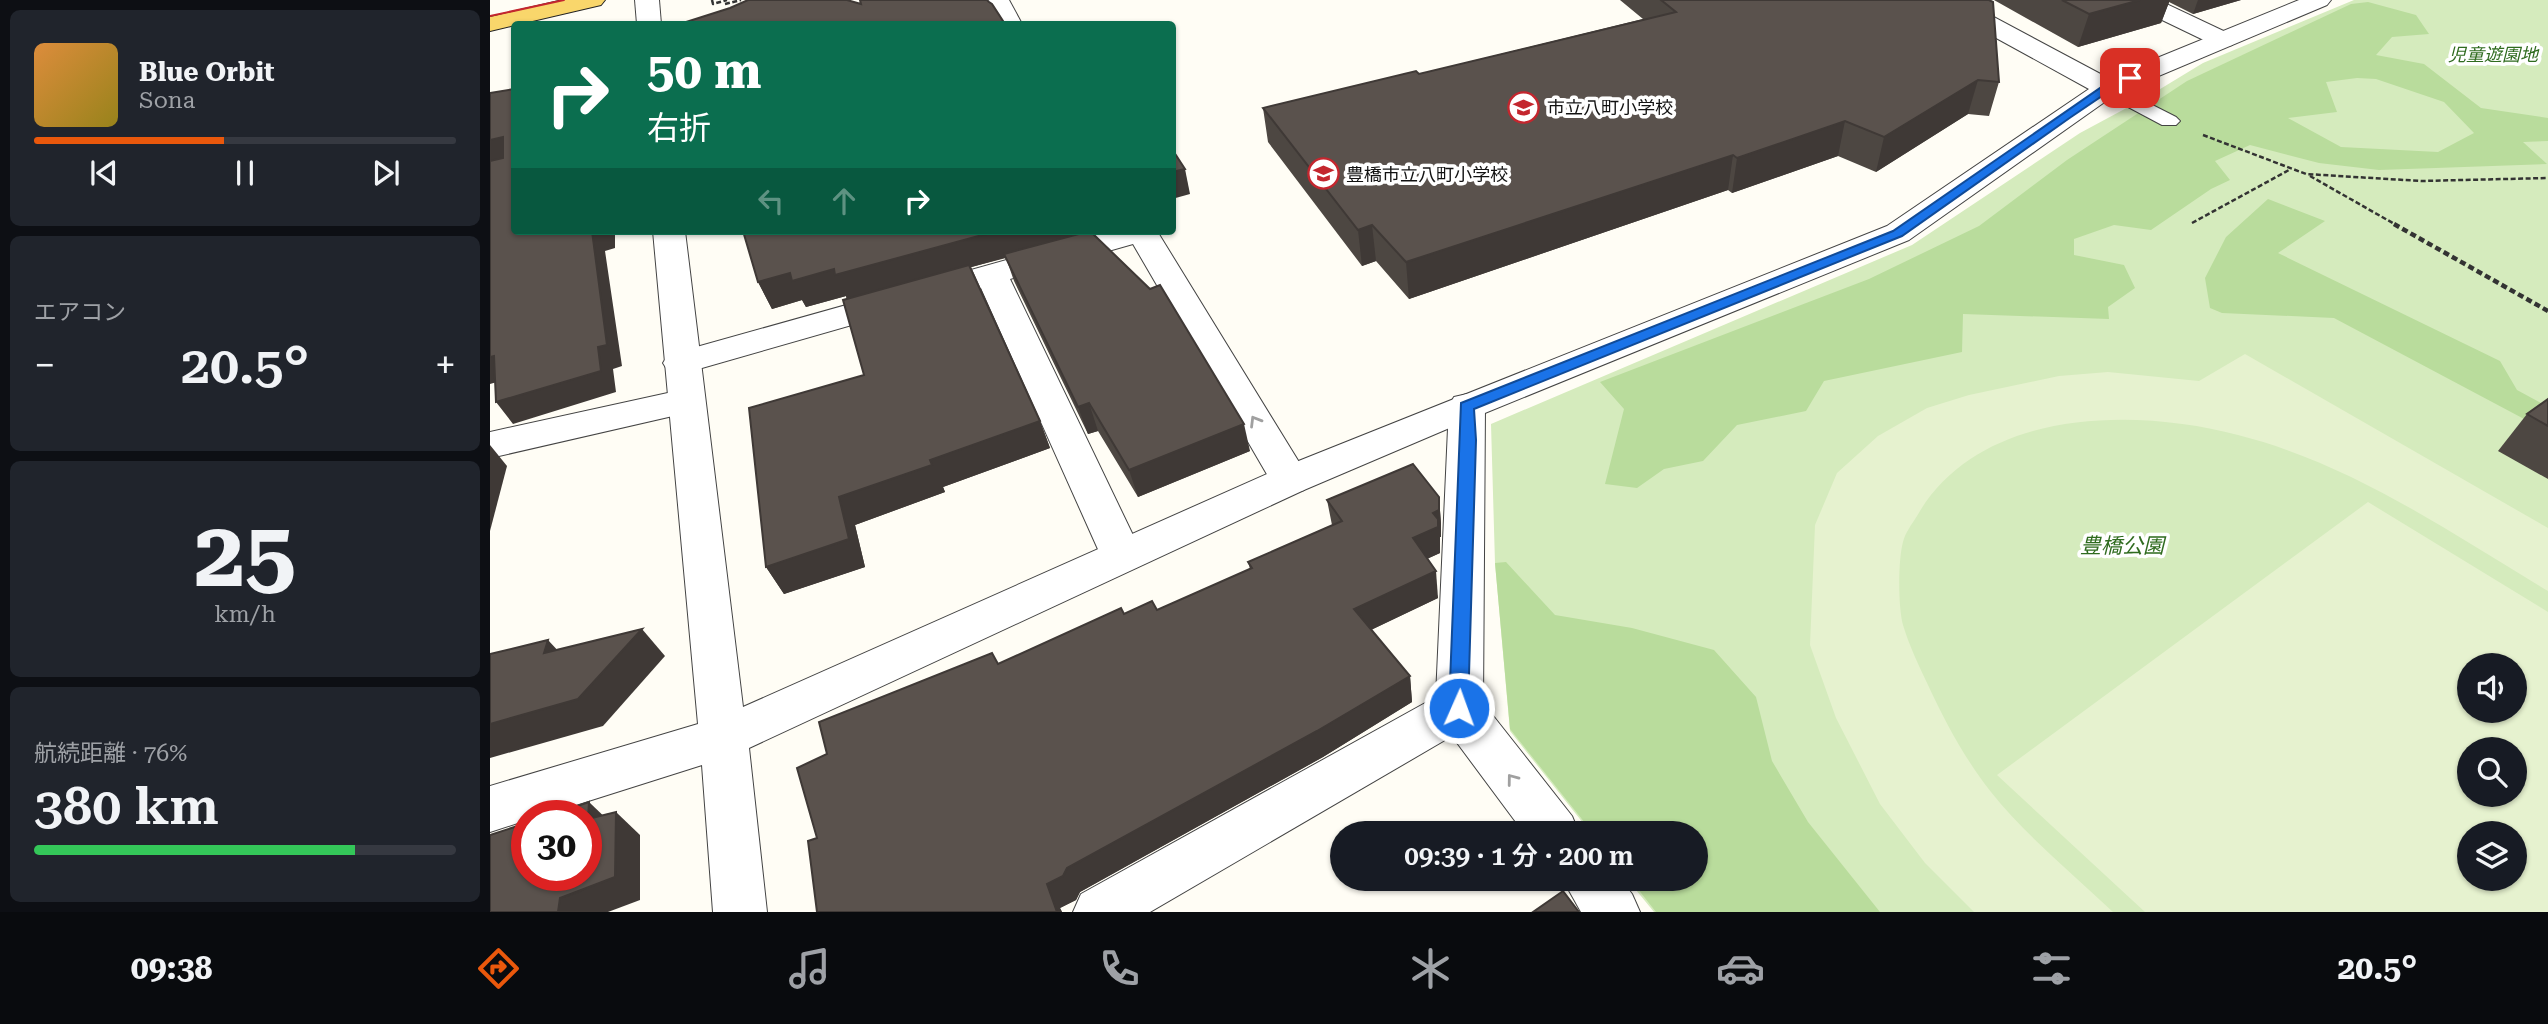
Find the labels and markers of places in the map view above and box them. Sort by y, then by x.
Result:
pin [2100,48,2160,108]
school or university icon: 市立八町小学校 [1507,90,1541,124]
place label: 市立八町小学校 [1547,97,1673,118]
school or university icon: 豊橋市立八町小学校 [1306,157,1340,191]
place label: 豊橋市立八町小学校 [1346,164,1508,185]

